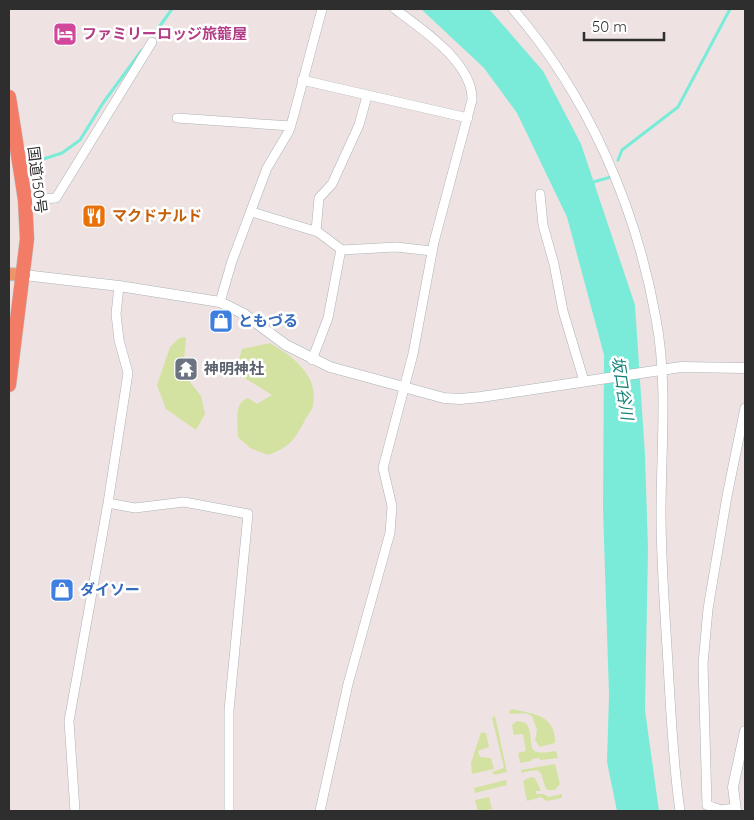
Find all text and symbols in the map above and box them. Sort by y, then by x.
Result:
scale bar [584,10,664,42]
text: 50 m [592,17,627,36]
hotel icon: ファミリーロッジ旅籠屋 [52,21,78,47]
place label: ファミリーロッジ旅籠屋 [82,24,247,43]
street label: 国道150号 [24,145,51,215]
restaurant icon: マクドナルド [81,203,107,229]
place label: マクドナルド [112,206,202,225]
shop icon: ともづる [208,308,234,334]
place label: ともづる [238,311,298,330]
water label: 坂口谷川 [608,355,638,423]
temple icon: 神明神社 [173,356,199,382]
place label: 神明神社 [203,359,264,378]
shop icon: ダイソー [49,577,75,603]
place label: ダイソー [80,580,140,599]

